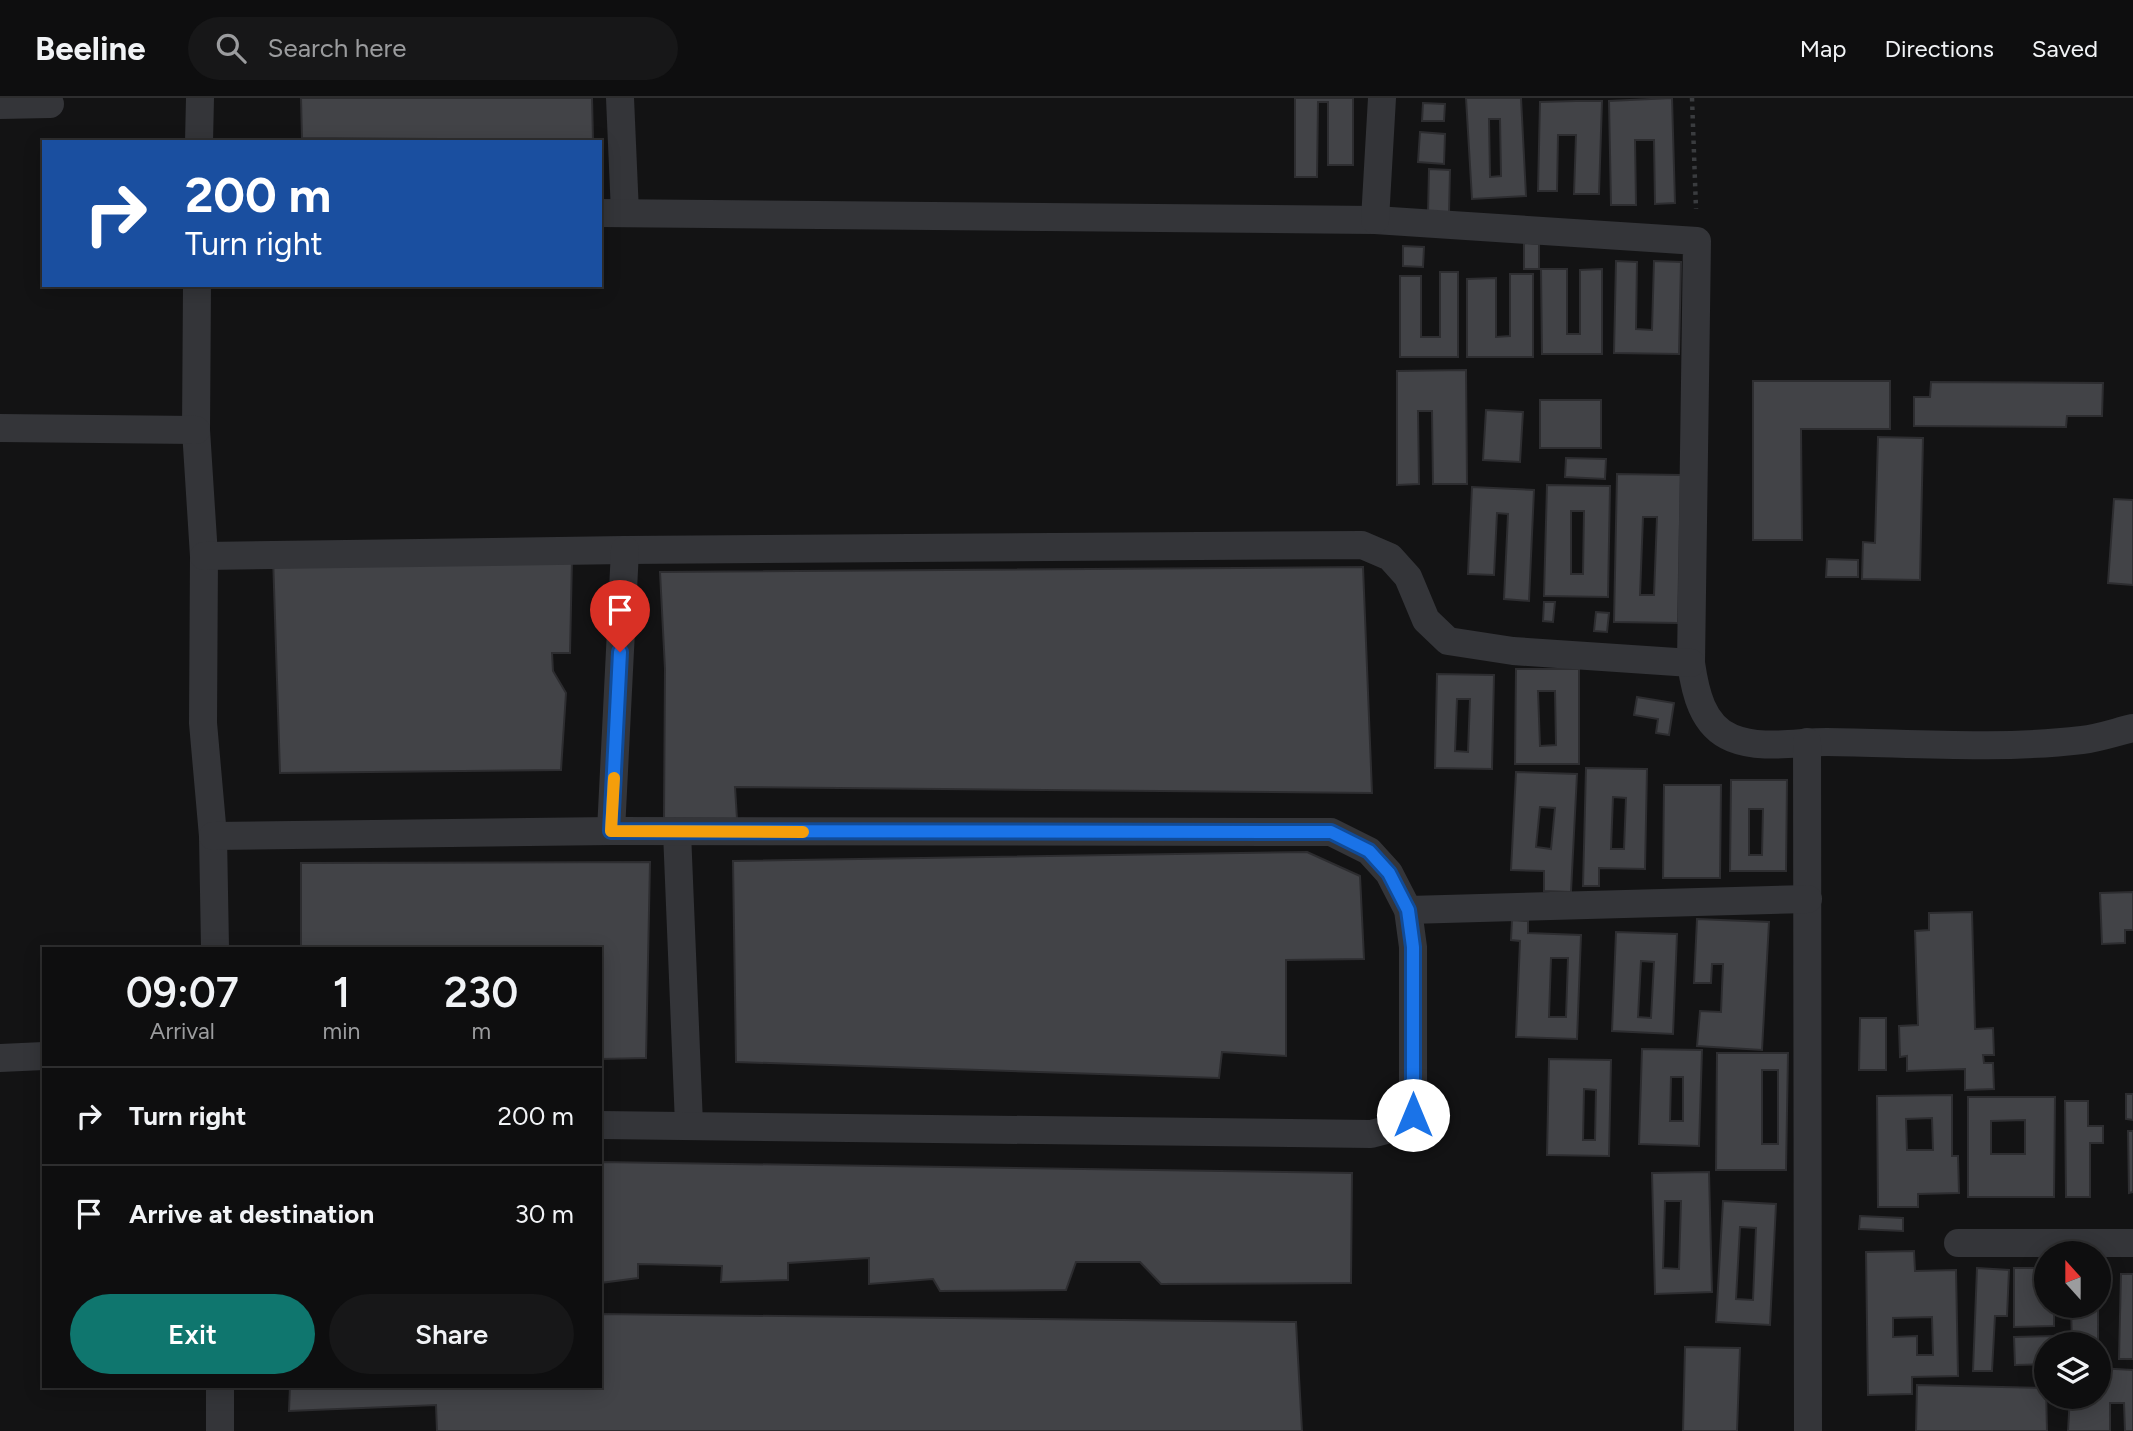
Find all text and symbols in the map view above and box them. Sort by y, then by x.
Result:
search box [188,17,678,80]
text: Beeline [35,29,146,68]
icon: search [212,29,250,67]
text: Search here [268,32,406,64]
text: Map [1800,34,1846,63]
text: Directions [1884,34,1994,63]
text: Saved [2032,34,2098,63]
text: 200 m [185,165,331,224]
icon: right [70,168,161,259]
text: Turn right [185,225,323,263]
pin [590,580,650,652]
icon: arrive [601,591,639,629]
text: 09:07 [126,967,239,1018]
text: 1 [333,967,350,1018]
text: 230 [444,967,518,1018]
text: Arrival [150,1017,215,1045]
text: min [323,1017,360,1045]
text: m [471,1017,491,1045]
position arrow [1376,1078,1450,1152]
icon: right [70,1097,108,1135]
text: Turn right [129,1100,246,1132]
text: 200 m [498,1100,574,1132]
icon: arrive [70,1195,108,1233]
text: Arrive at destination [129,1198,374,1230]
text: 30 m [515,1198,574,1230]
north arrow [2034,1241,2110,1318]
map controls [2034,1241,2111,1409]
button: Exit [70,1294,315,1374]
button: Share [329,1294,574,1374]
button: layers [2034,1332,2111,1409]

